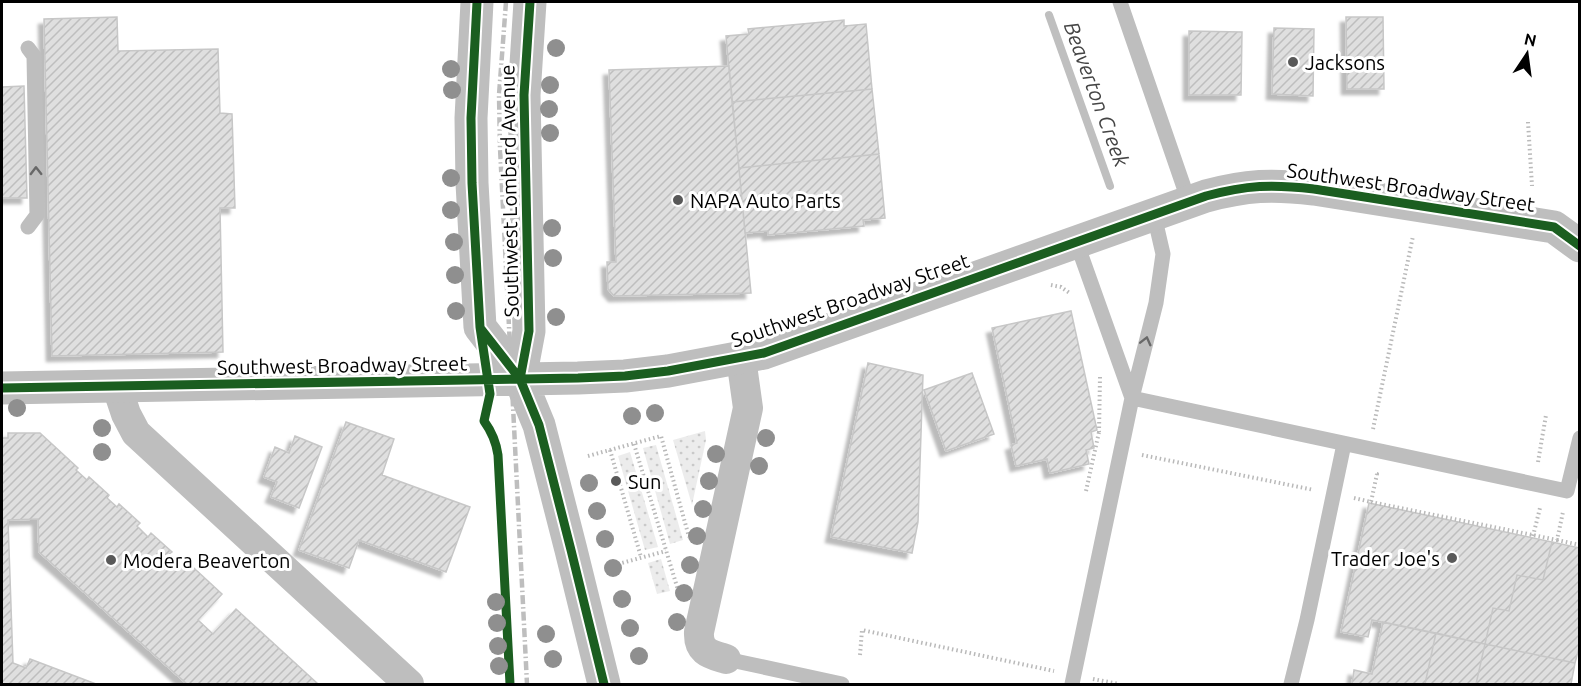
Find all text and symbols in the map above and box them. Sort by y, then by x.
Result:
water label: Beaverton Creek [1060,18,1134,170]
north arrow [1497,24,1557,84]
text: N [1523,29,1538,49]
place label: Jacksons [1305,51,1385,74]
marker: Jacksons [1286,55,1300,69]
street label: Southwest Lombard Avenue [495,64,523,318]
street label: Southwest Broadway Street [1285,158,1537,216]
one-way arrow [30,167,42,176]
place label: NAPA Auto Parts [690,189,841,212]
marker: NAPA Auto Parts [671,193,685,207]
street label: Southwest Broadway Street [728,248,972,352]
one-way arrow [1139,336,1152,346]
street label: Southwest Broadway Street [217,351,467,379]
place label: Sun [628,470,661,493]
marker: Sun [609,474,623,488]
place label: Trader Joe's [1331,547,1440,570]
place label: Modera Beaverton [123,549,291,572]
marker: Trader Joe's [1445,551,1459,565]
marker: Modera Beaverton [104,553,118,567]

